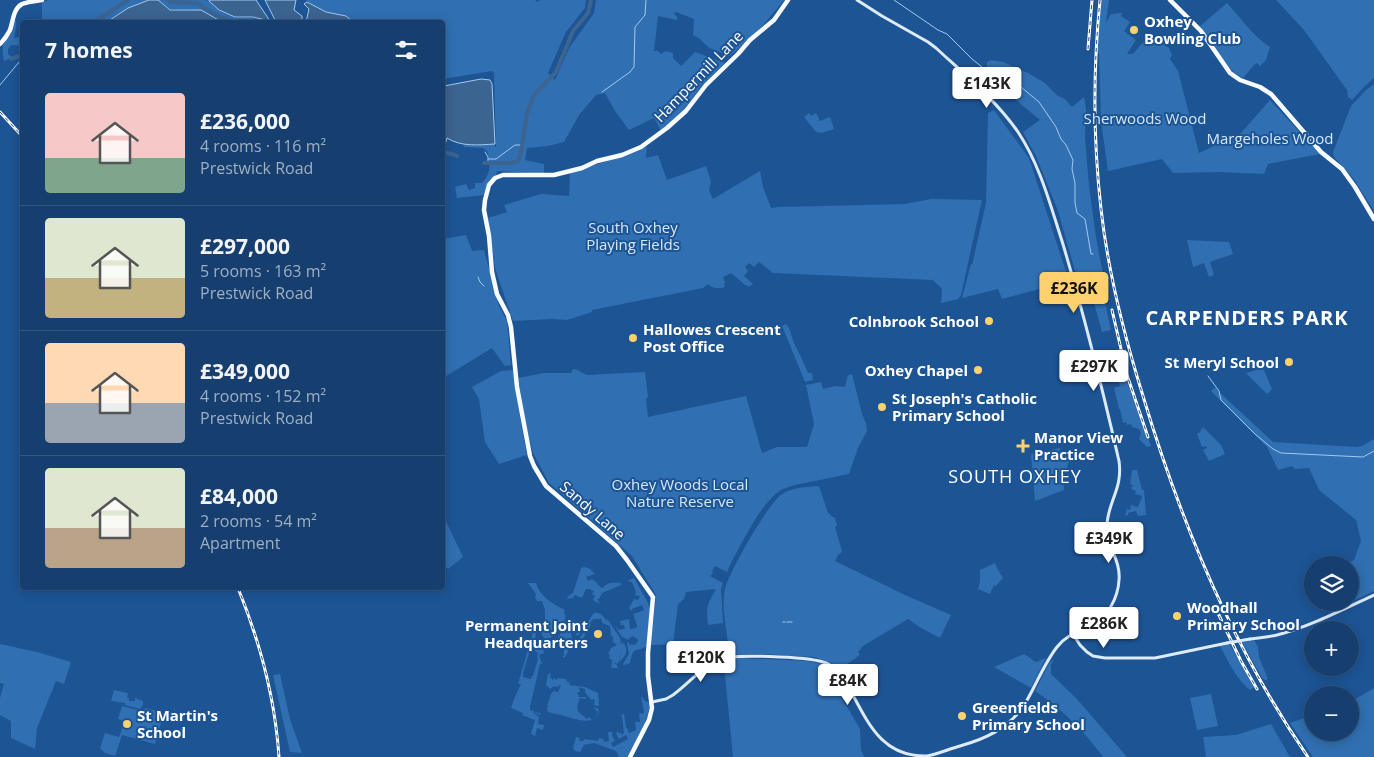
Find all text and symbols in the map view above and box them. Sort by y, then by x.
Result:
place label: Oxhey Bowling Club [1144,11,1241,48]
marker: Oxhey Bowling Club [1128,24,1140,36]
street label: Hampermill Lane [649,26,747,126]
text: 7 homes [45,36,133,64]
icon: filters [392,36,420,64]
pin: £143K [952,66,1022,109]
text: £143K [963,72,1011,94]
text: £236,000 [200,107,290,135]
park label: Sherwoods Wood [1084,108,1206,128]
icon: home [85,113,145,173]
park label: Margeholes Wood [1206,128,1334,148]
text: 4 rooms · 116 m² [200,135,326,157]
text: Prestwick Road [200,157,313,179]
park label: South Oxhey Playing Fields [586,217,680,254]
text: £297,000 [200,232,290,260]
icon: home [85,238,145,298]
text: 5 rooms · 163 m² [200,260,326,282]
pin: £236K [1039,272,1109,314]
text: £236K [1050,277,1098,299]
text: Prestwick Road [200,282,313,304]
district label: CARPENDERS PARK [1145,304,1349,331]
place label: Colnbrook School [849,311,979,331]
marker: Colnbrook School [983,315,995,327]
place label: Hallowes Crescent Post Office [643,319,781,356]
marker: Hallowes Crescent Post Office [627,332,639,344]
pin: £297K [1059,350,1129,392]
place label: St Meryl School [1165,352,1279,372]
text: £297K [1070,355,1118,377]
marker: St Meryl School [1283,356,1295,368]
text: £349,000 [200,357,290,385]
place label: Oxhey Chapel [865,360,968,380]
icon: home [85,363,145,423]
marker: Oxhey Chapel [972,364,984,376]
text: 4 rooms · 152 m² [200,385,326,407]
place label: St Joseph's Catholic Primary School [892,388,1037,425]
marker: St Joseph's Catholic Primary School [876,401,888,413]
text: Prestwick Road [200,407,313,429]
place label: Manor View Practice [1034,427,1123,464]
marker: Manor View Practice [1016,439,1030,453]
district label: SOUTH OXHEY [948,464,1082,488]
park label: Oxhey Woods Local Nature Reserve [612,474,748,511]
street label: Sandy Lane [556,476,630,544]
text: £84,000 [200,482,278,510]
icon: home [85,488,145,548]
text: 2 rooms · 54 m² [200,510,317,532]
pin: £349K [1074,522,1144,564]
text: £349K [1085,527,1133,549]
text: Apartment [200,532,280,554]
map controls [1304,556,1359,741]
button: layers [1304,556,1359,611]
place label: Woodhall Primary School [1187,597,1300,634]
pin: £286K [1069,606,1139,649]
marker: Woodhall Primary School [1171,610,1183,622]
text: £286K [1080,612,1128,634]
place label: Permanent Joint Headquarters [465,615,588,652]
button: + [1304,621,1359,676]
marker: Permanent Joint Headquarters [592,628,604,640]
pin: £120K [666,640,736,683]
text: £120K [677,646,725,668]
pin: £84K [818,664,878,706]
text: £84K [829,669,867,691]
button: − [1304,686,1359,741]
place label: Greenfields Primary School [972,697,1085,734]
place label: St Martin's School [137,705,218,742]
marker: Greenfields Primary School [956,710,968,722]
marker: St Martin's School [121,718,133,730]

